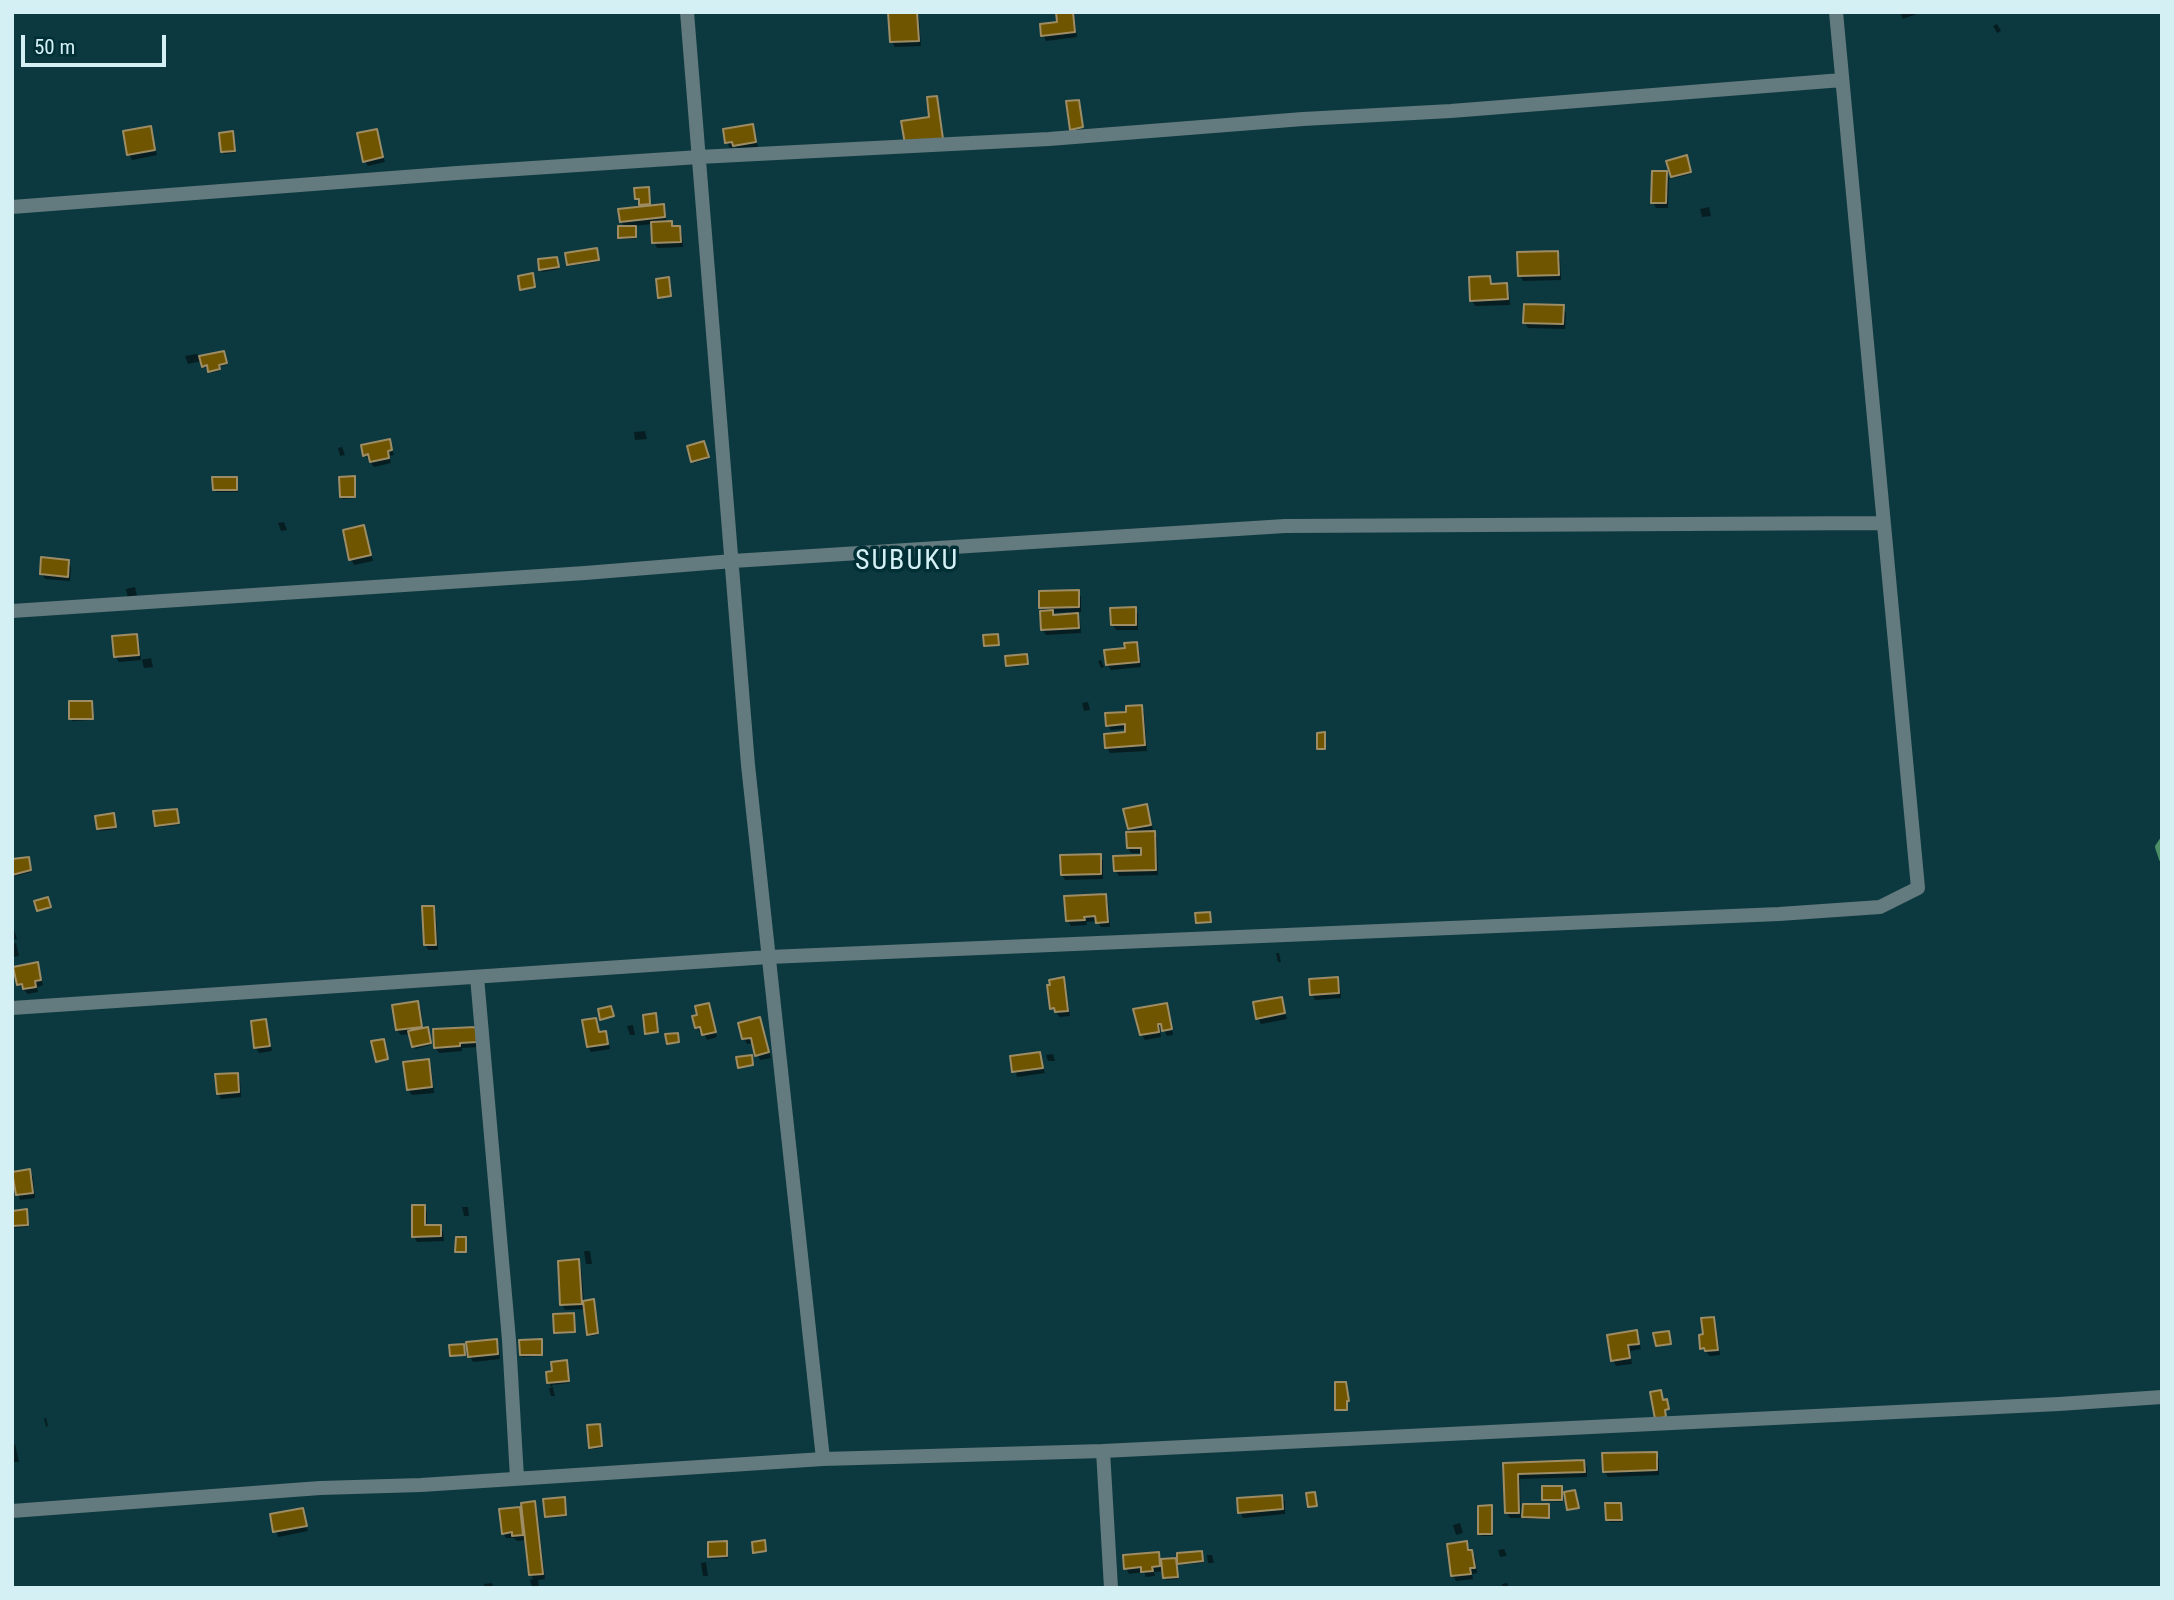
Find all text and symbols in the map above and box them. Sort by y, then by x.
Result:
scale bar [24,21,170,65]
text: 50 m [34,35,75,59]
district label: SUBUKU [856,545,958,579]

